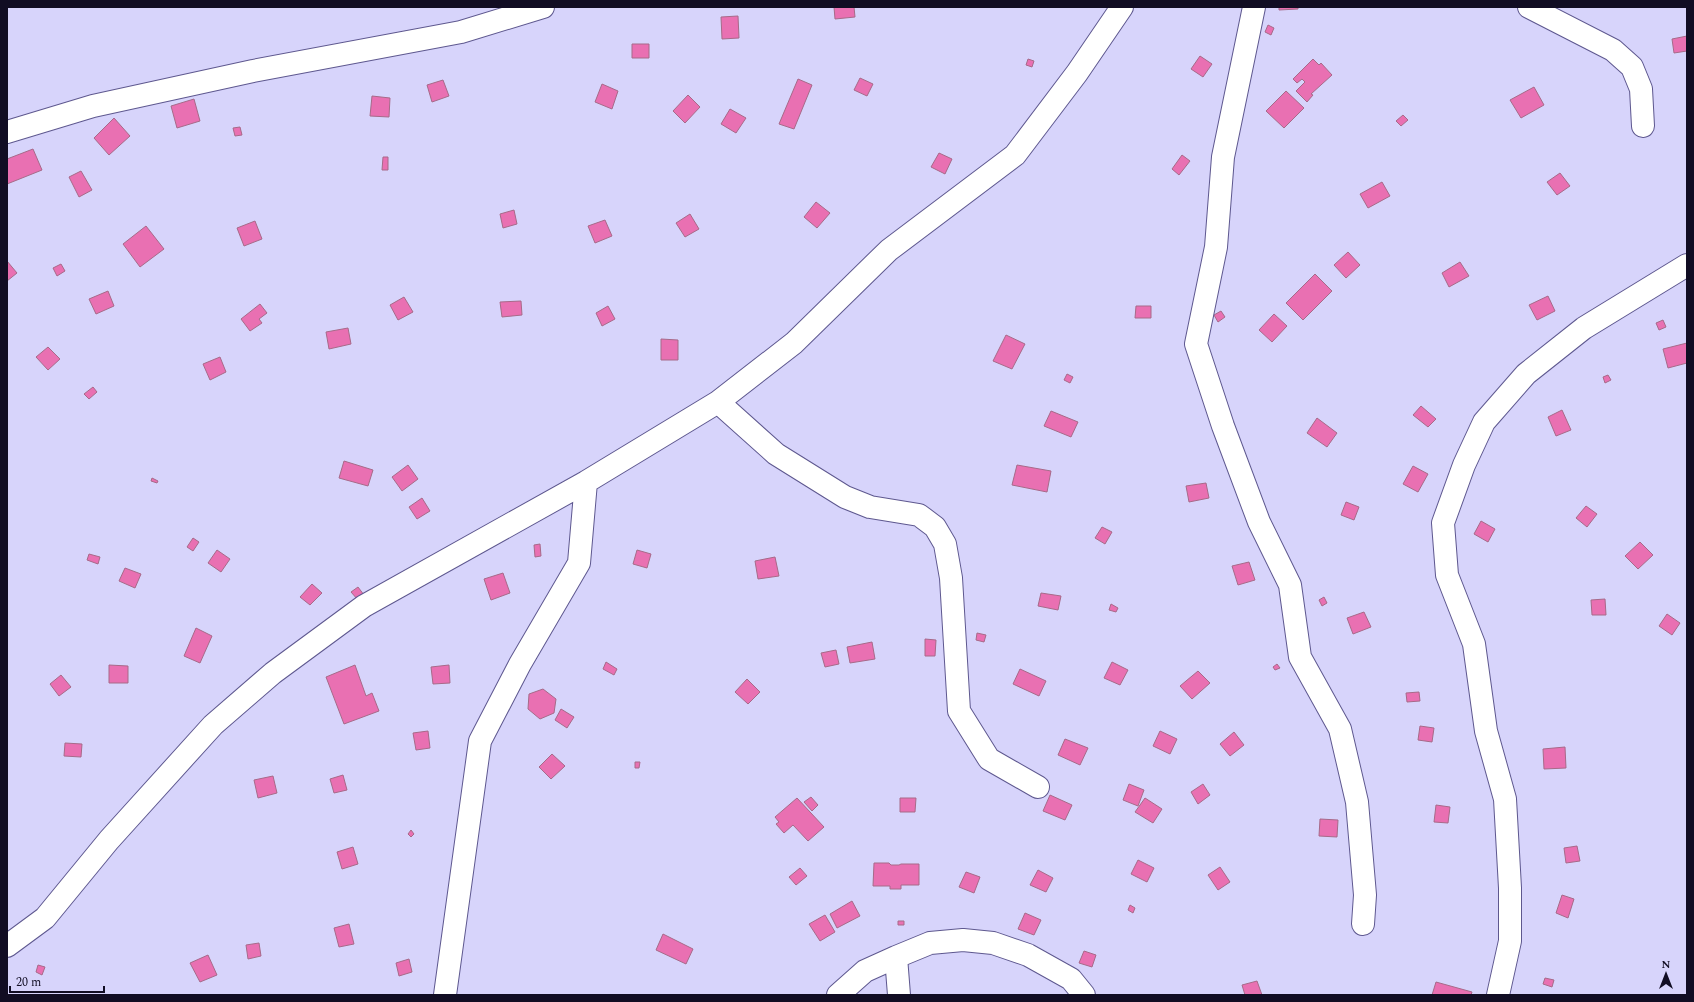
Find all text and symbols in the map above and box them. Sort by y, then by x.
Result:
north arrow [1646,954,1686,994]
text: N [1662,956,1671,973]
scale bar [10,968,104,994]
text: 20 m [16,973,41,992]

